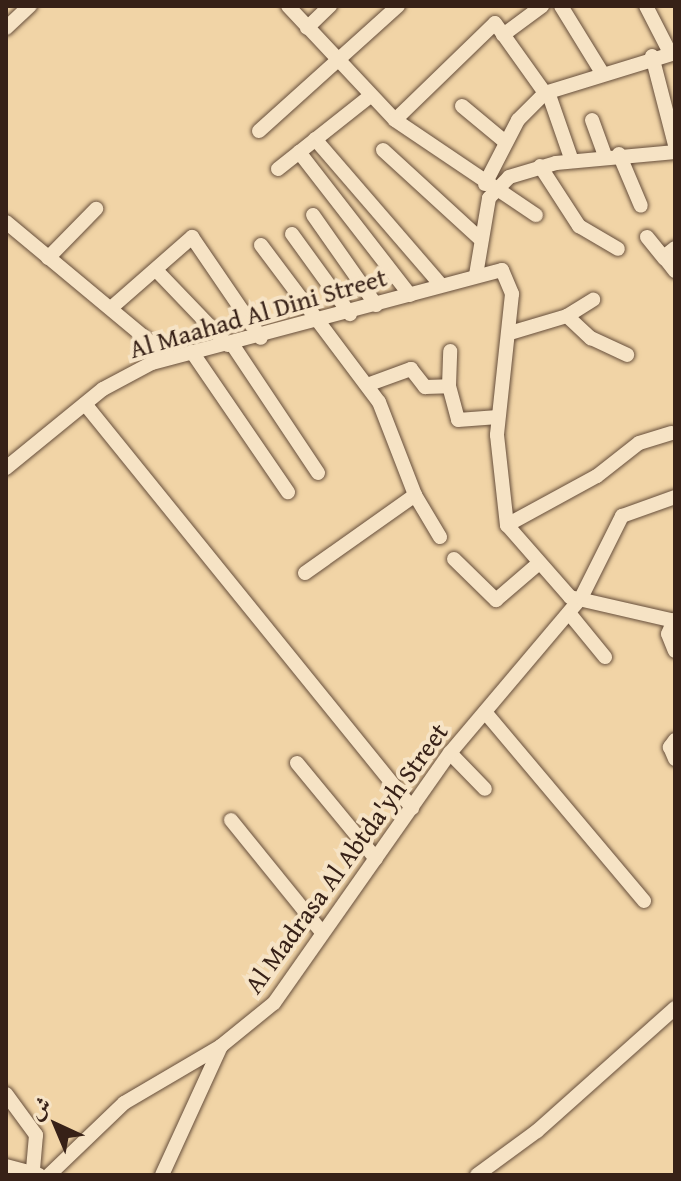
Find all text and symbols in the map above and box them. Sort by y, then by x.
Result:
street label: Al Maahad Al Dini Street [126,261,390,365]
street label: Al Madrasa Al Abtda'yh Street [237,717,455,999]
north arrow [16,1085,96,1165]
text: ش [20,1089,58,1127]

